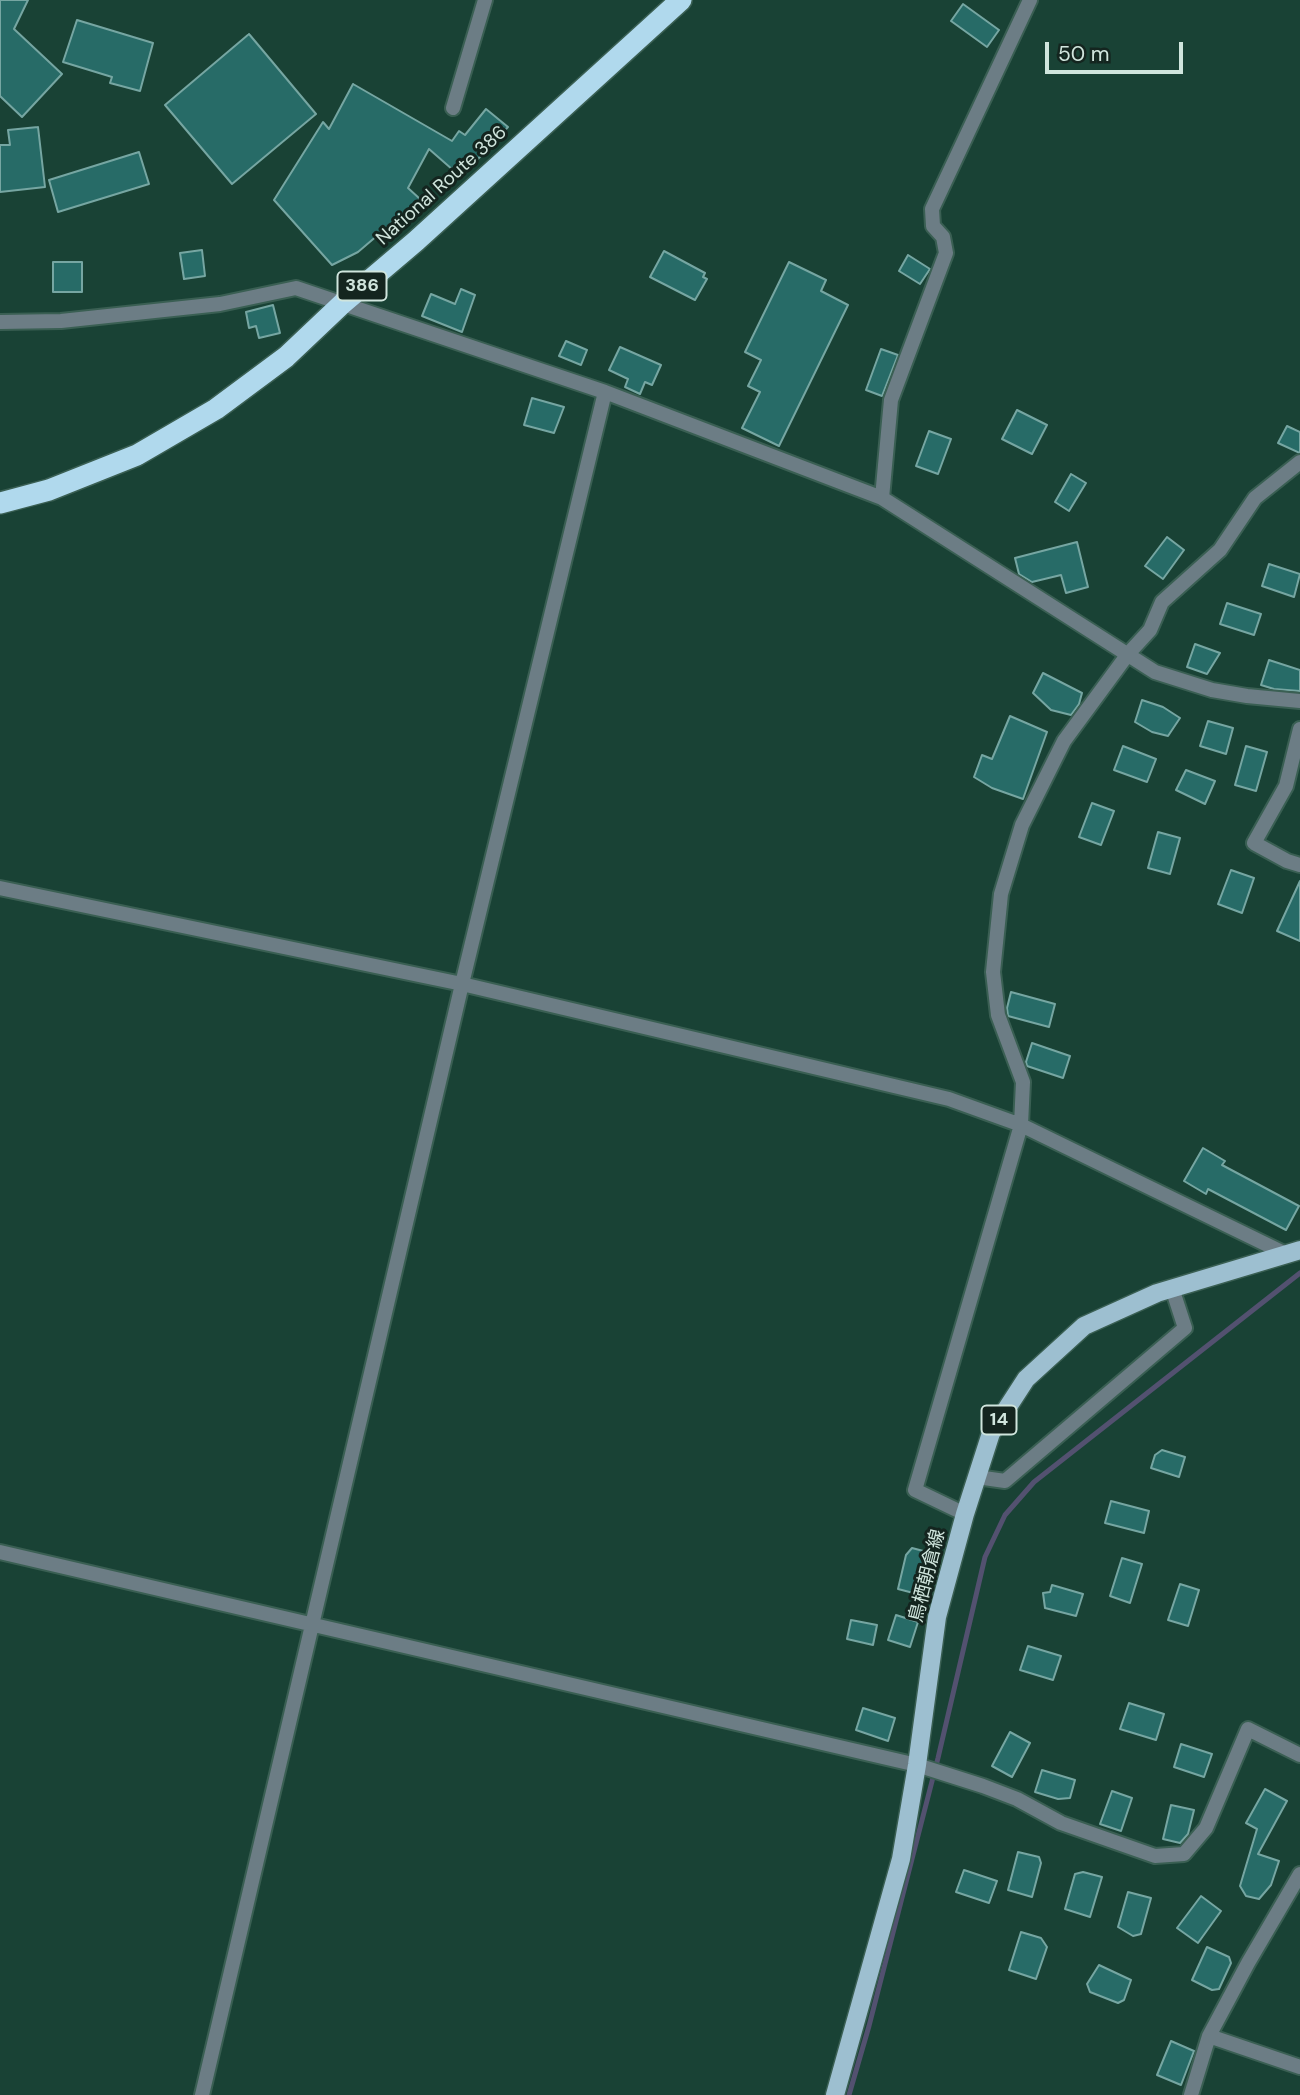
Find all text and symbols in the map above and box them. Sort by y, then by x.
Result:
scale bar [1048,28,1186,72]
text: 50 m [1058,40,1109,68]
street label: National Route 386 [372,121,512,251]
road number: 386 [338,272,386,300]
road number: 14 [982,1406,1016,1434]
street label: 鳥栖朝倉線 [905,1527,951,1625]

